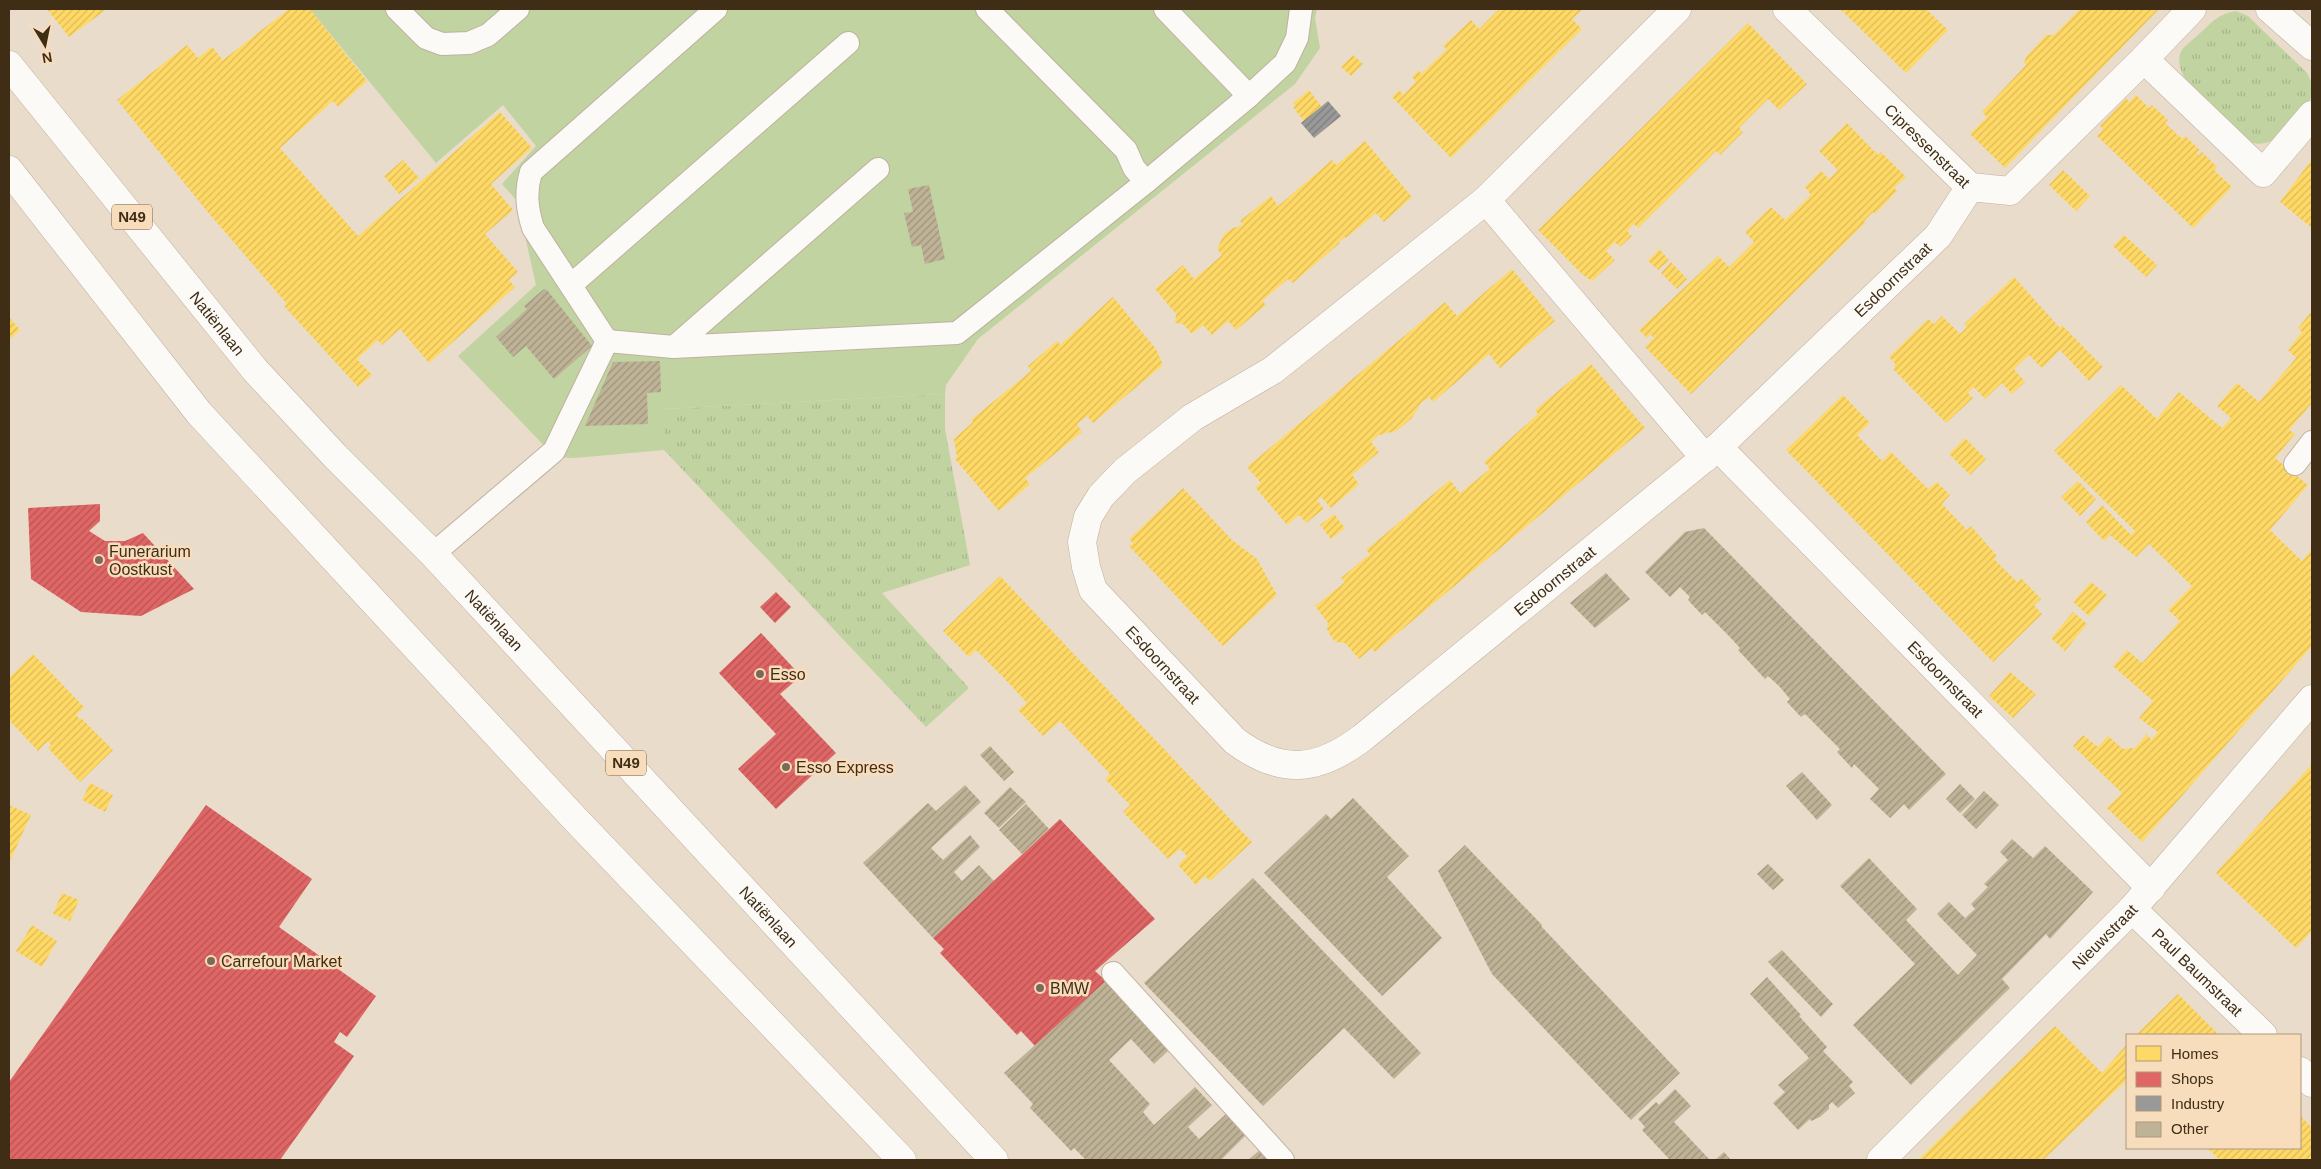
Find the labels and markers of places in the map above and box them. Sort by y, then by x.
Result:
place label: Funerarium Oostkust [109,543,191,578]
marker: Funerarium Oostkust [93,554,105,566]
place label: Esso [770,666,806,683]
marker: Esso [754,668,766,680]
place label: Esso Express [796,759,894,776]
marker: Esso Express [780,761,792,773]
place label: Carrefour Market [221,953,342,970]
marker: Carrefour Market [205,955,217,967]
place label: BMW [1050,980,1090,997]
marker: BMW [1034,982,1046,994]

